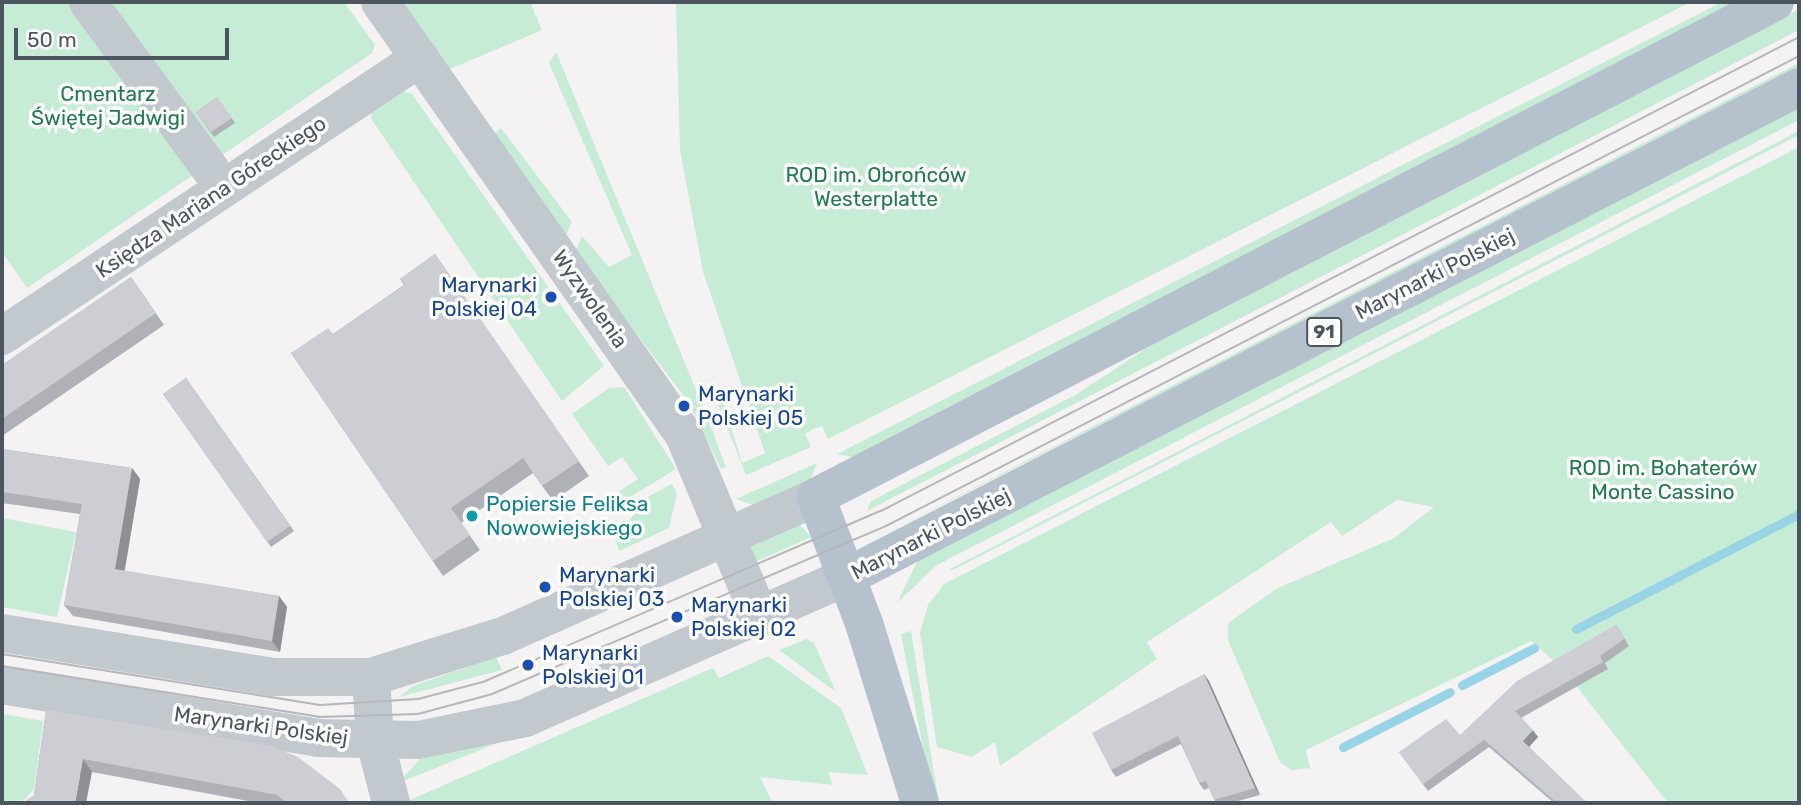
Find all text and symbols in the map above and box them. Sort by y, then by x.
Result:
scale bar [18,14,233,58]
text: 50 m [27,27,77,52]
park label: Cmentarz Świętej Jadwigi [31,81,185,131]
street label: Księdza Mariana Góreckiego [91,110,331,284]
park label: ROD im. Obrońców Westerplatte [785,162,967,212]
street label: Marynarki Polskiej [1351,223,1519,325]
street label: Wyzwolenia [547,245,633,353]
place label: Marynarki Polskiej 04 [431,272,537,322]
marker: Marynarki Polskiej 04 [543,289,559,305]
road number: 91 [1305,316,1343,348]
place label: Marynarki Polskiej 05 [698,381,803,431]
marker: Marynarki Polskiej 05 [676,398,692,414]
park label: ROD im. Bohaterów Monte Cassino [1569,455,1757,505]
street label: Marynarki Polskiej [847,483,1015,585]
place label: Popiersie Feliksa Nowowiejskiego [486,491,648,541]
marker: Popiersie Feliksa Nowowiejskiego [464,508,480,524]
place label: Marynarki Polskiej 03 [559,562,664,612]
marker: Marynarki Polskiej 03 [537,579,553,595]
place label: Marynarki Polskiej 02 [691,592,796,642]
marker: Marynarki Polskiej 02 [669,609,685,625]
place label: Marynarki Polskiej 01 [542,640,644,690]
marker: Marynarki Polskiej 01 [520,657,536,673]
street label: Marynarki Polskiej [172,701,350,751]

